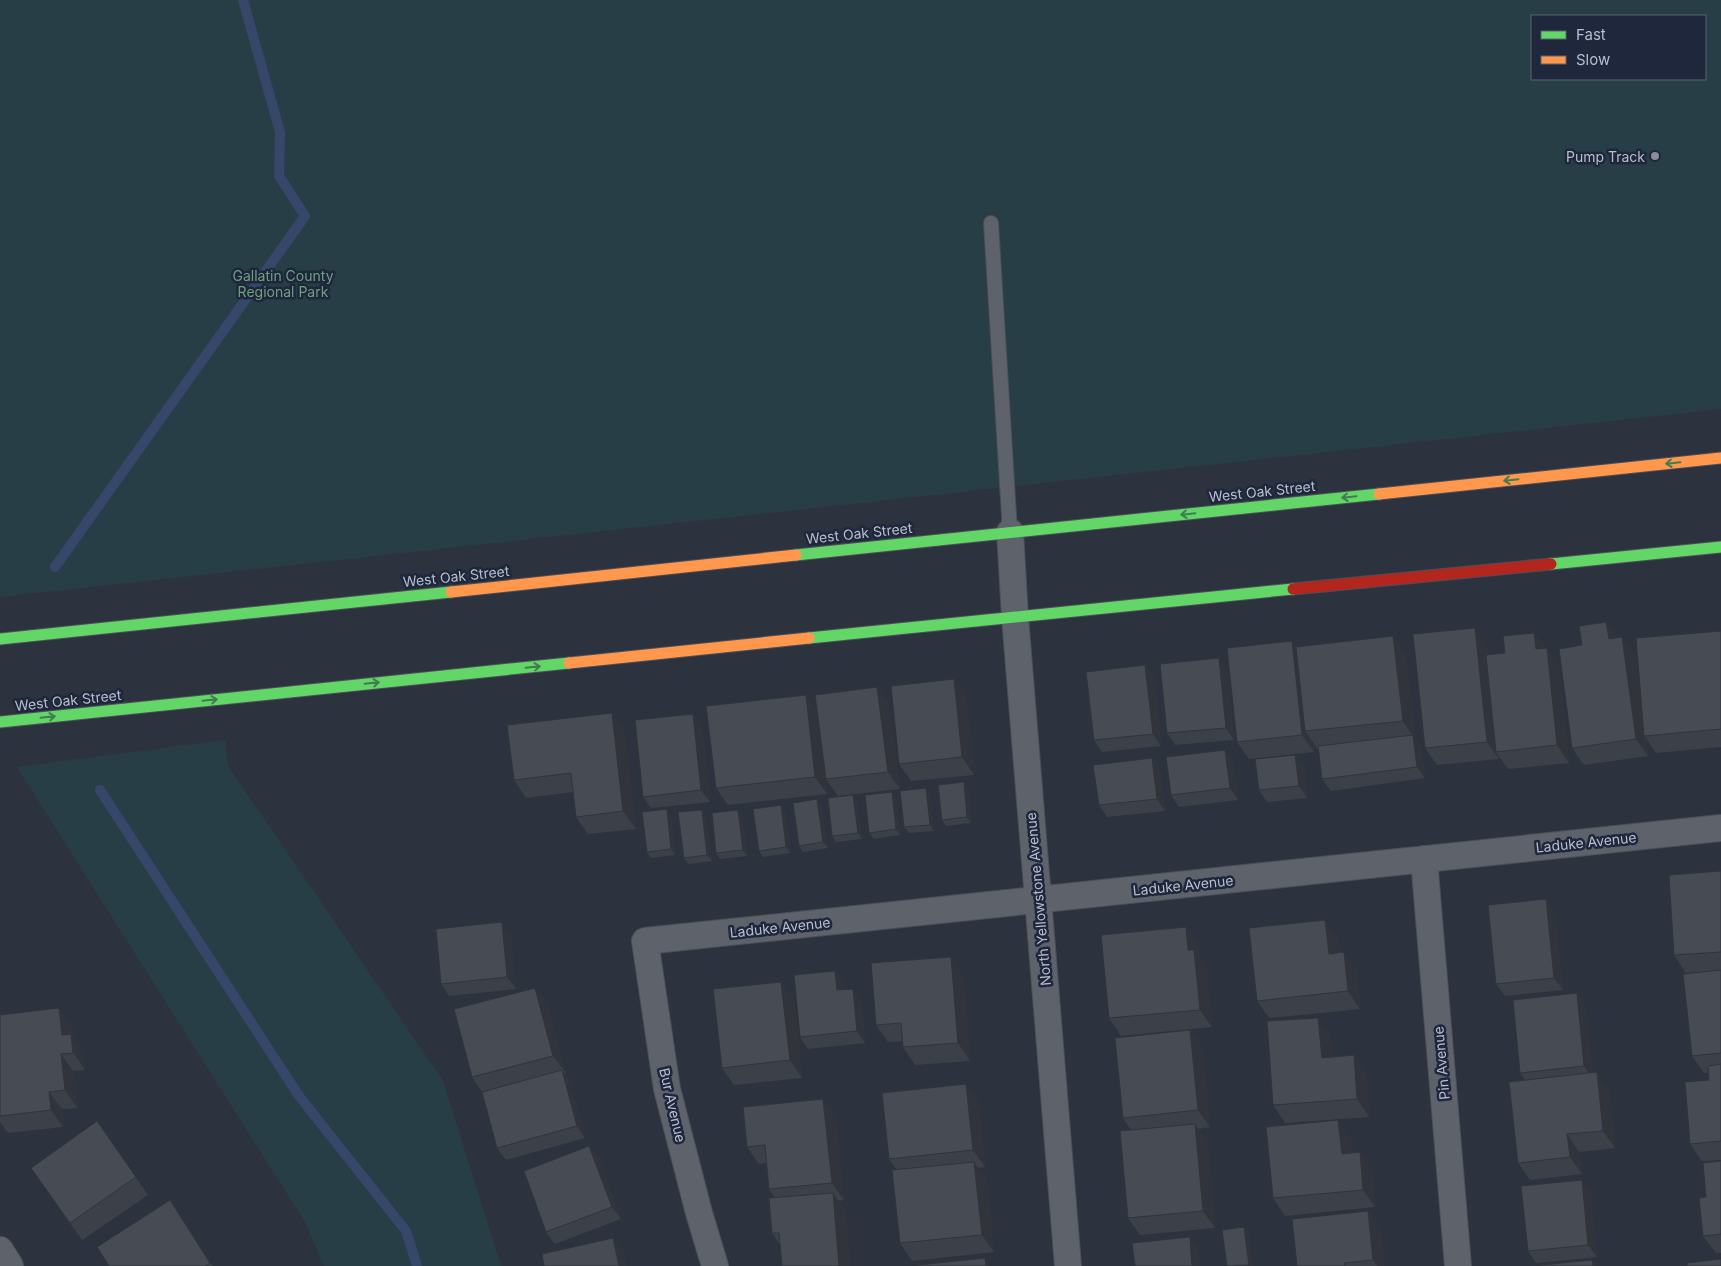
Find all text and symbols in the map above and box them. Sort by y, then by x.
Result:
legend [1531,15,1706,80]
text: Fast [1576,25,1606,44]
text: Slow [1576,50,1610,69]
place label: Pump Track [1566,148,1645,165]
marker: Pump Track [1649,150,1661,162]
park label: Gallatin County Regional Park [232,267,334,300]
one-way arrow [1665,458,1681,468]
one-way arrow [1503,475,1519,485]
street label: West Oak Street [1208,477,1316,505]
one-way arrow [1342,492,1358,502]
one-way arrow [1180,509,1196,519]
street label: West Oak Street [805,519,913,547]
street label: West Oak Street [402,562,510,590]
one-way arrow [525,662,541,672]
one-way arrow [363,679,379,688]
street label: West Oak Street [14,686,122,714]
one-way arrow [202,695,218,705]
one-way arrow [40,712,56,722]
street label: North Yellowstone Avenue [1022,812,1054,986]
street label: Laduke Avenue [1535,828,1637,856]
street label: Laduke Avenue [1132,871,1234,899]
street label: Laduke Avenue [729,913,831,941]
street label: Pin Avenue [1429,1026,1453,1100]
street label: Bur Avenue [656,1066,690,1144]

